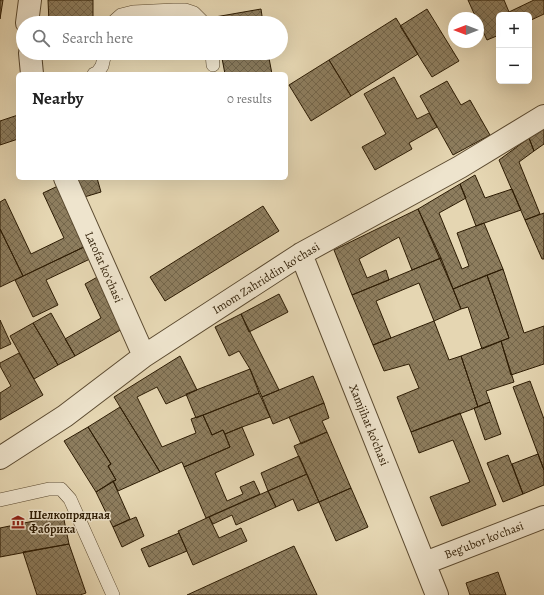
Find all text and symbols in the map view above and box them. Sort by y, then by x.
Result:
north arrow [448,12,484,48]
map controls [496,12,532,84]
button: + [496,12,532,48]
search box [16,16,288,60]
icon: search [30,27,52,49]
text: Search here [62,28,133,48]
button: − [496,48,532,84]
text: Nearby [32,87,83,110]
text: 0 results [227,90,272,107]
street label: Latofat koʻchasi [81,229,127,305]
street label: Imom Zahriddin koʻchasi [209,238,323,318]
street label: Xamjihat ko'chasi [345,382,393,468]
place label: Шелкопрядная Фабрика [29,507,110,537]
museum icon: Шелкопрядная Фабрика [10,514,26,530]
street label: Beg'ubor ko'chasi [442,518,526,562]

